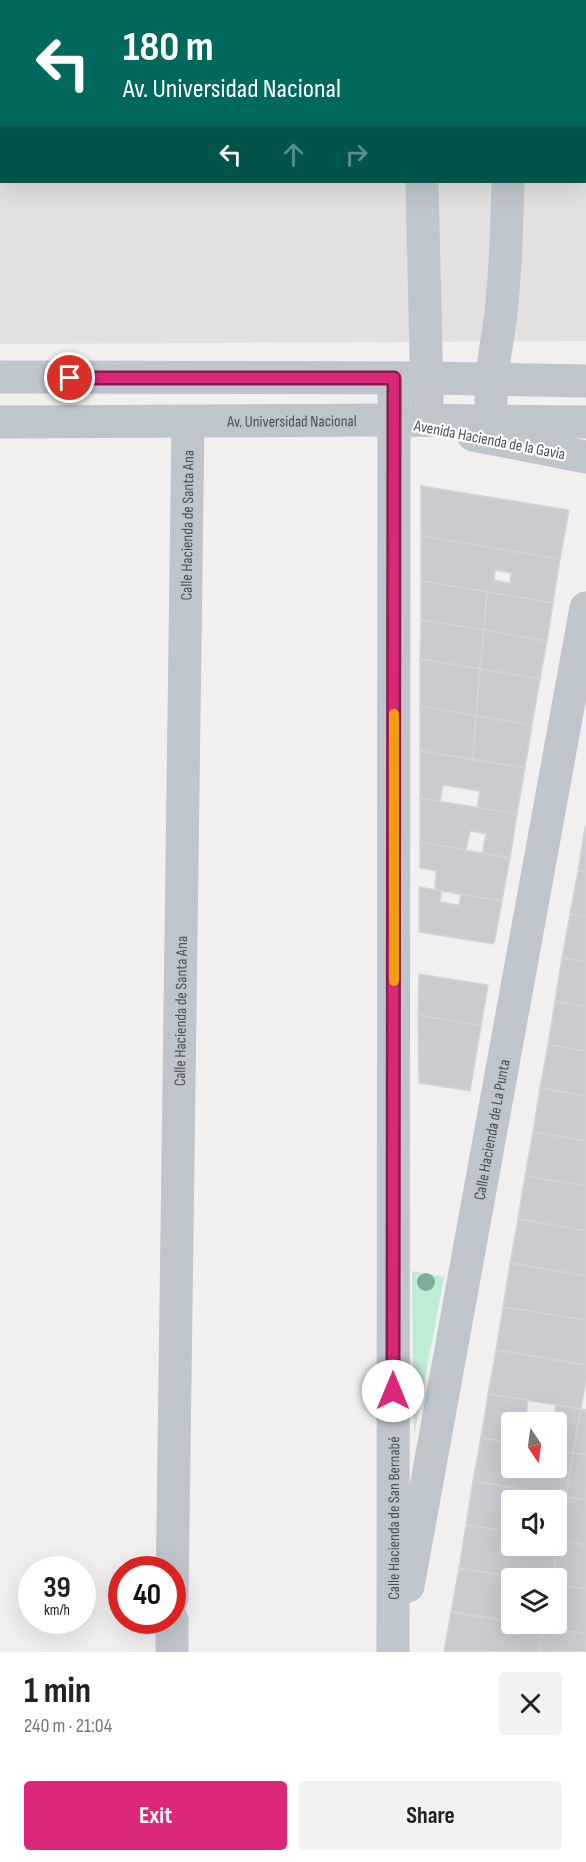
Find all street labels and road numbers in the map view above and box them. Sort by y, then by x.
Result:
street label: Av. Universidad Nacional [226,412,357,432]
street label: Avenida Hacienda de la Gavia [412,416,567,464]
street label: Calle Hacienda de Santa Ana [178,450,199,600]
street label: Calle Hacienda de Santa Ana [171,936,192,1086]
street label: Calle Hacienda de La Punta [470,1058,515,1202]
street label: Calle Hacienda de San Bernabé [385,1436,404,1600]

